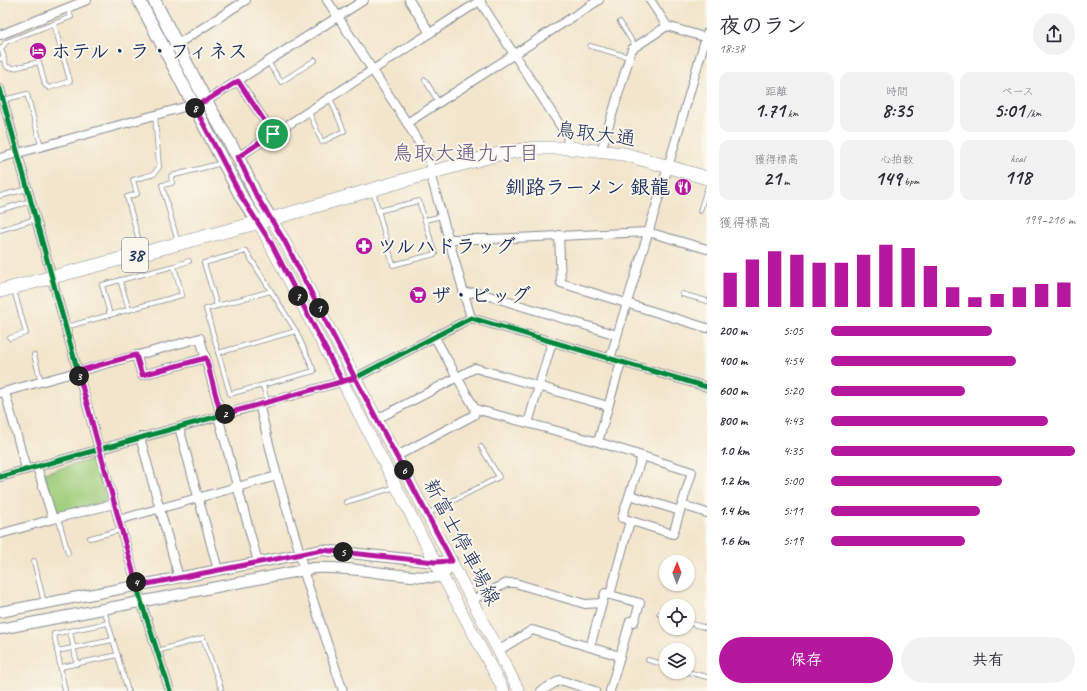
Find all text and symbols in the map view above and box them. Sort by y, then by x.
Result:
text: 夜のラン [719,12,807,40]
button: share [1033,13,1075,55]
place label: ホテル・ラ・フィネス [51,39,248,64]
hotel icon: ホテル・ラ・フィネス [28,41,48,61]
text: 18:38 [719,41,745,57]
text: 距離 [765,84,787,98]
text: 時間 [886,84,908,98]
text: ペース [1001,84,1034,98]
pin: 8 [185,98,205,118]
text: 1.71 [754,98,785,123]
text: 8:35 [882,98,912,123]
text: 5:01 [994,98,1024,123]
text: 8 [193,101,197,115]
text: km [785,106,798,120]
text: /km [1024,106,1042,120]
pin [256,117,290,151]
street label: 鳥取大通 [555,117,637,151]
icon: arrive [262,123,284,145]
district label: 鳥取大通九丁目 [393,140,540,166]
text: kcal [1010,151,1025,165]
text: 獲得標高 [754,152,798,166]
text: 心拍数 [880,152,913,166]
text: 118 [1004,165,1031,190]
text: 21 [763,166,781,191]
text: 149 [875,166,901,191]
text: m [781,174,790,188]
text: bpm [901,174,919,188]
place label: 釧路ラーメン 銀龍 [505,175,670,200]
restaurant icon: 釧路ラーメン 銀龍 [673,177,693,197]
text: 199–216 m [1024,212,1075,228]
text: 獲得標高 [719,215,771,231]
place label: ツルハドラッグ [377,234,516,259]
pharmacy icon: ツルハドラッグ [354,236,374,256]
road number: 38 [122,238,148,272]
place label: ザ・ビッグ [431,283,531,308]
supermarket icon: ザ・ビッグ [408,285,428,305]
pin: 7 [288,286,308,306]
text: 7 [296,289,300,303]
pin: 1 [309,298,329,318]
text: 1 [317,301,321,315]
text: 200 m [719,323,747,339]
text: 5:05 [783,323,803,339]
text: 400 m [719,353,747,369]
text: 4:54 [783,353,803,369]
pin: 3 [69,366,89,386]
text: 3 [77,369,81,383]
text: 600 m [719,383,747,399]
text: 5:20 [783,383,803,399]
pin: 2 [215,404,235,424]
text: 2 [223,407,227,421]
text: 800 m [719,413,747,429]
text: 4:43 [783,413,803,429]
text: 1.0 km [719,443,749,459]
text: 4:35 [783,443,803,459]
pin: 6 [394,460,414,480]
text: 6 [401,463,407,477]
text: 1.2 km [719,473,749,489]
text: 5:00 [783,473,803,489]
street label: 新富士停車場線 [418,474,506,610]
text: 1.4 km [719,503,749,519]
text: 5:11 [783,503,803,519]
text: 1.6 km [719,533,750,549]
text: 5:19 [783,533,803,549]
pin: 5 [333,542,353,562]
text: 5 [341,545,345,559]
north arrow [659,555,695,591]
map controls [659,555,695,679]
pin: 4 [126,572,146,592]
text: 4 [134,575,138,589]
button: locate [659,599,695,635]
button: 保存 [719,637,893,683]
button: 共有 [901,637,1075,683]
button: layers [659,643,695,679]

